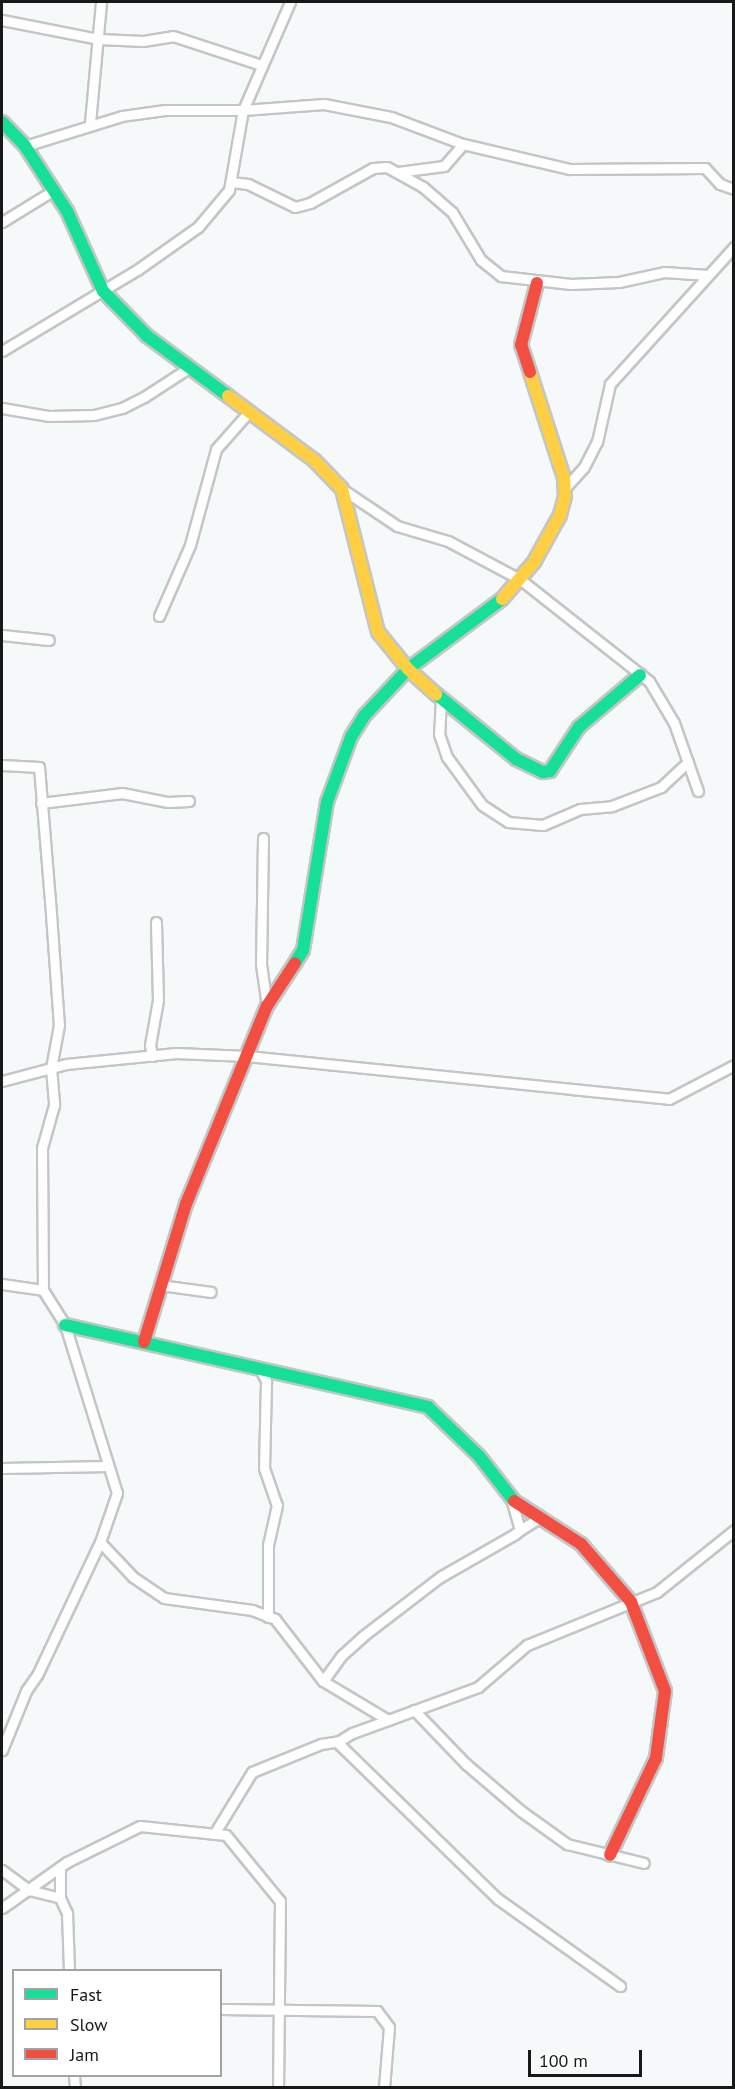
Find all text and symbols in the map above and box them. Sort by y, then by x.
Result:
legend [12,1969,222,2077]
text: Fast [70,1983,102,2006]
text: Slow [70,2013,108,2036]
scale bar [531,2038,645,2076]
text: Jam [70,2043,99,2066]
text: 100 m [539,2049,588,2072]

